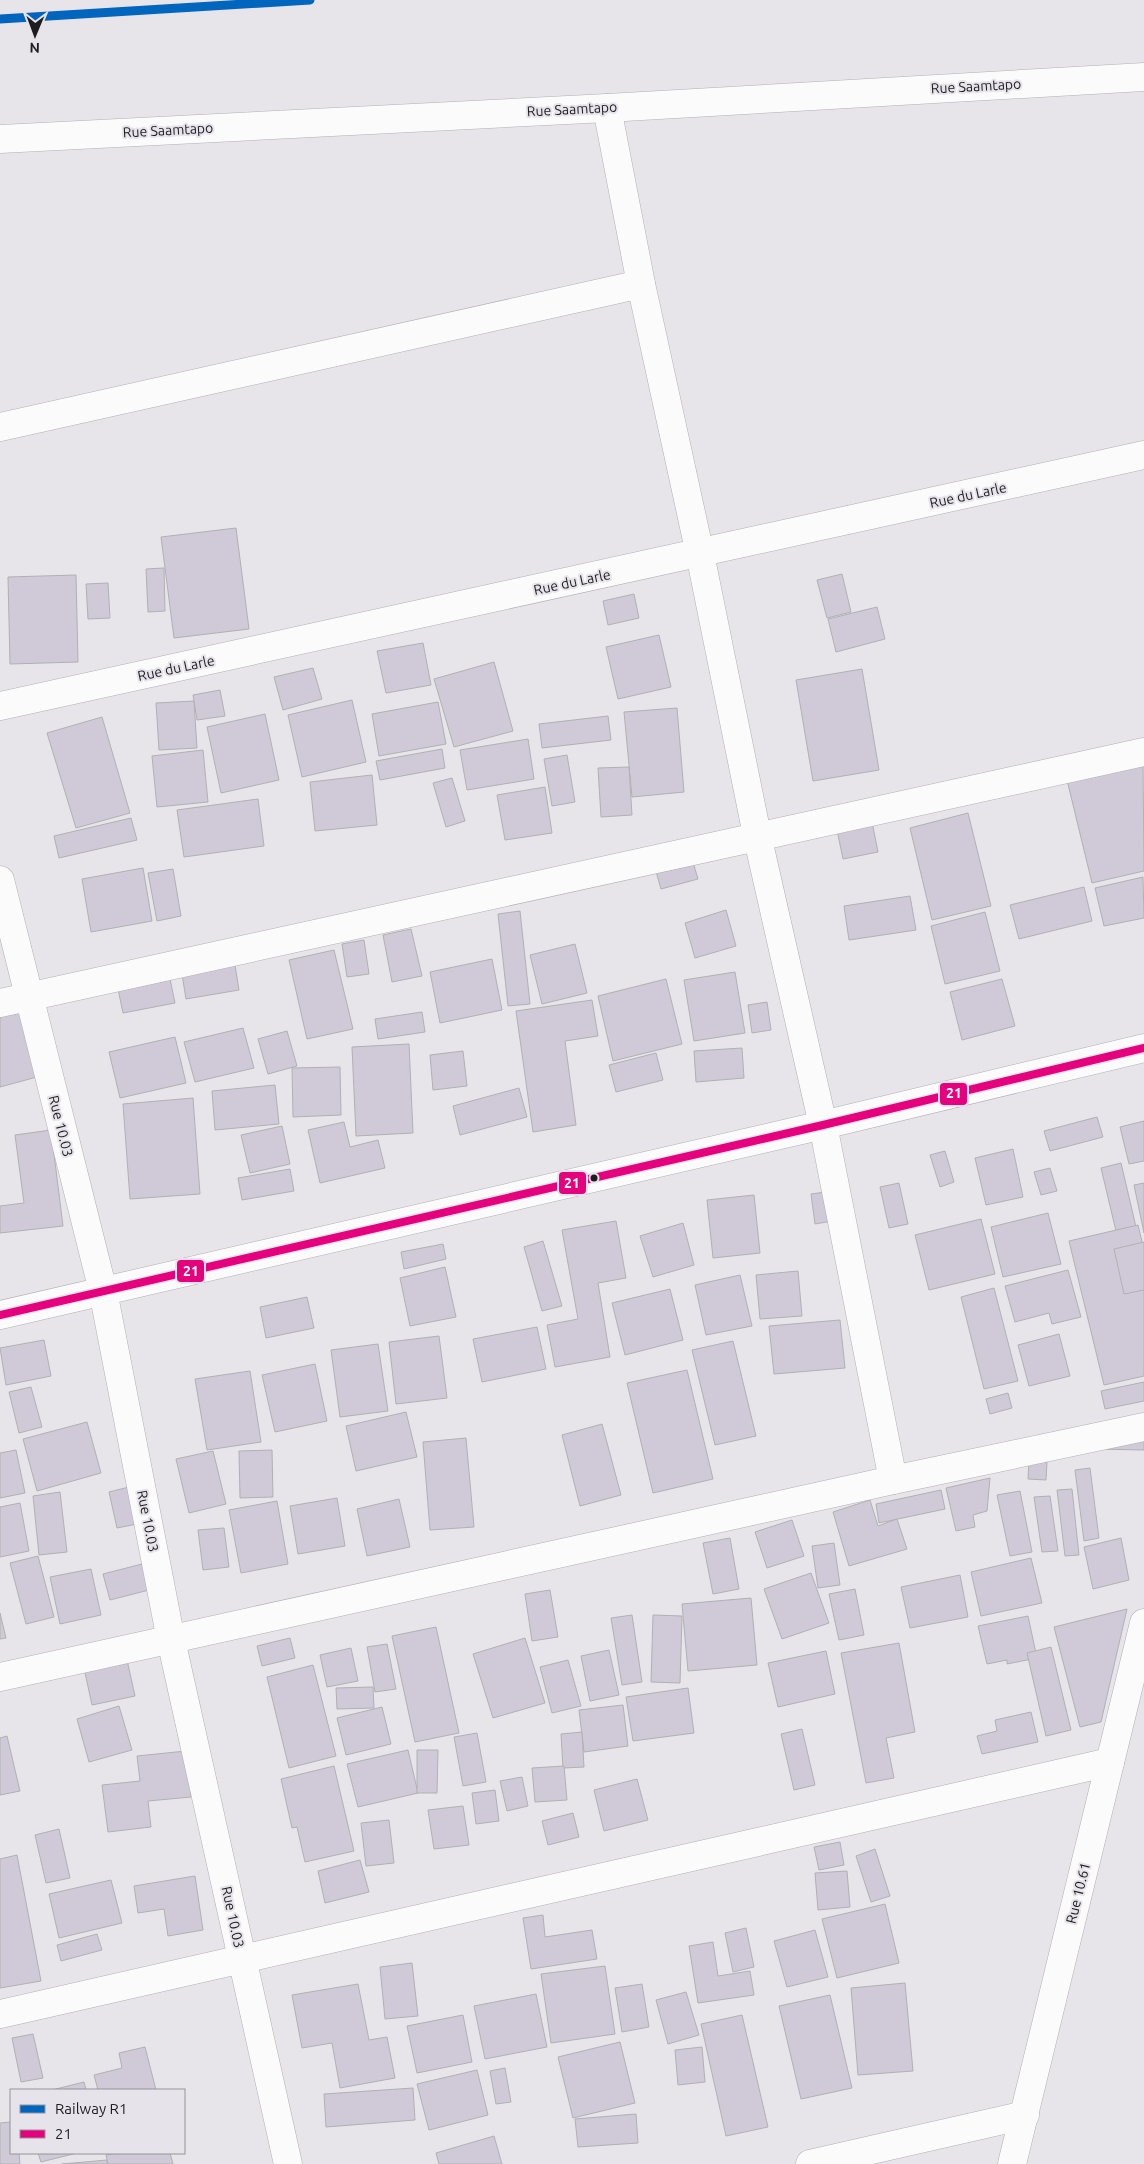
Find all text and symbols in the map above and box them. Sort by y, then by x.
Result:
north arrow [10,10,60,60]
text: N [29,40,40,56]
street label: Rue Saamtapo [930,76,1022,96]
street label: Rue Saamtapo [526,99,618,119]
street label: Rue Saamtapo [122,120,214,140]
street label: Rue du Larle [928,479,1008,511]
street label: Rue du Larle [532,566,612,598]
street label: Rue du Larle [136,652,216,684]
line badge: 21 [939,1082,968,1106]
text: 21 [946,1085,962,1101]
street label: Rue 10.03 [46,1094,76,1158]
line badge: 21 [558,1171,587,1195]
unlabelled marker [589,1173,599,1183]
text: 21 [564,1175,580,1191]
line badge: 21 [176,1259,205,1283]
text: 21 [183,1263,199,1279]
street label: Rue 10.03 [134,1489,162,1553]
street label: Rue 10.61 [1063,1861,1093,1925]
street label: Rue 10.03 [219,1885,247,1949]
legend [10,2089,185,2154]
text: Railway R1 [55,2100,127,2117]
text: 21 [55,2125,72,2142]

